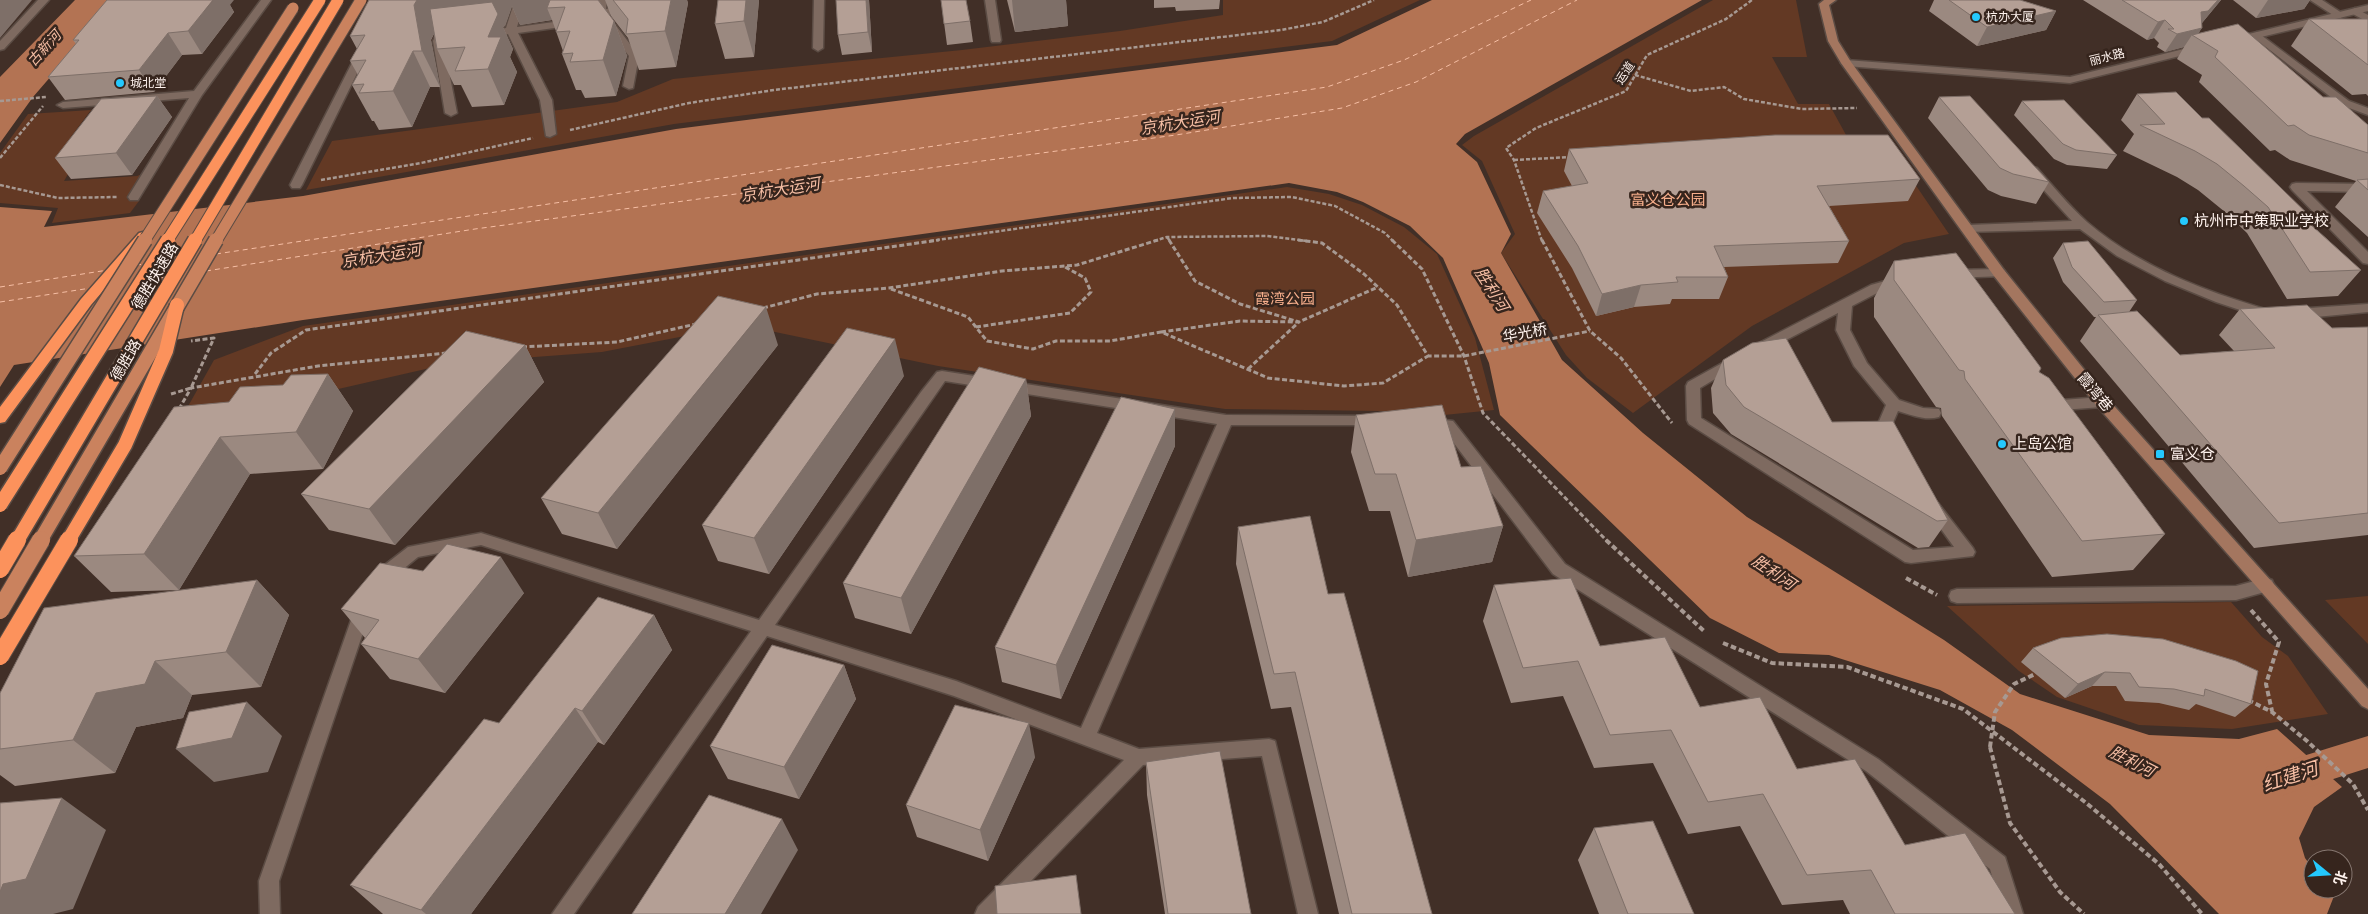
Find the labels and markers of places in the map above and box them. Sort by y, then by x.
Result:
place label: 杭办大厦 [1986,10,2034,24]
marker: 杭办大厦 [1970,11,1982,23]
place label: 城北堂 [130,76,166,90]
marker: 城北堂 [114,77,126,89]
place label: 杭州市中策职业学校 [2194,212,2329,230]
marker: 杭州市中策职业学校 [2178,215,2190,227]
place label: 上岛公馆 [2012,435,2072,453]
marker: 上岛公馆 [1996,438,2008,450]
place label: 富义仓 [2170,445,2215,463]
marker: 富义仓 [2154,448,2166,460]

